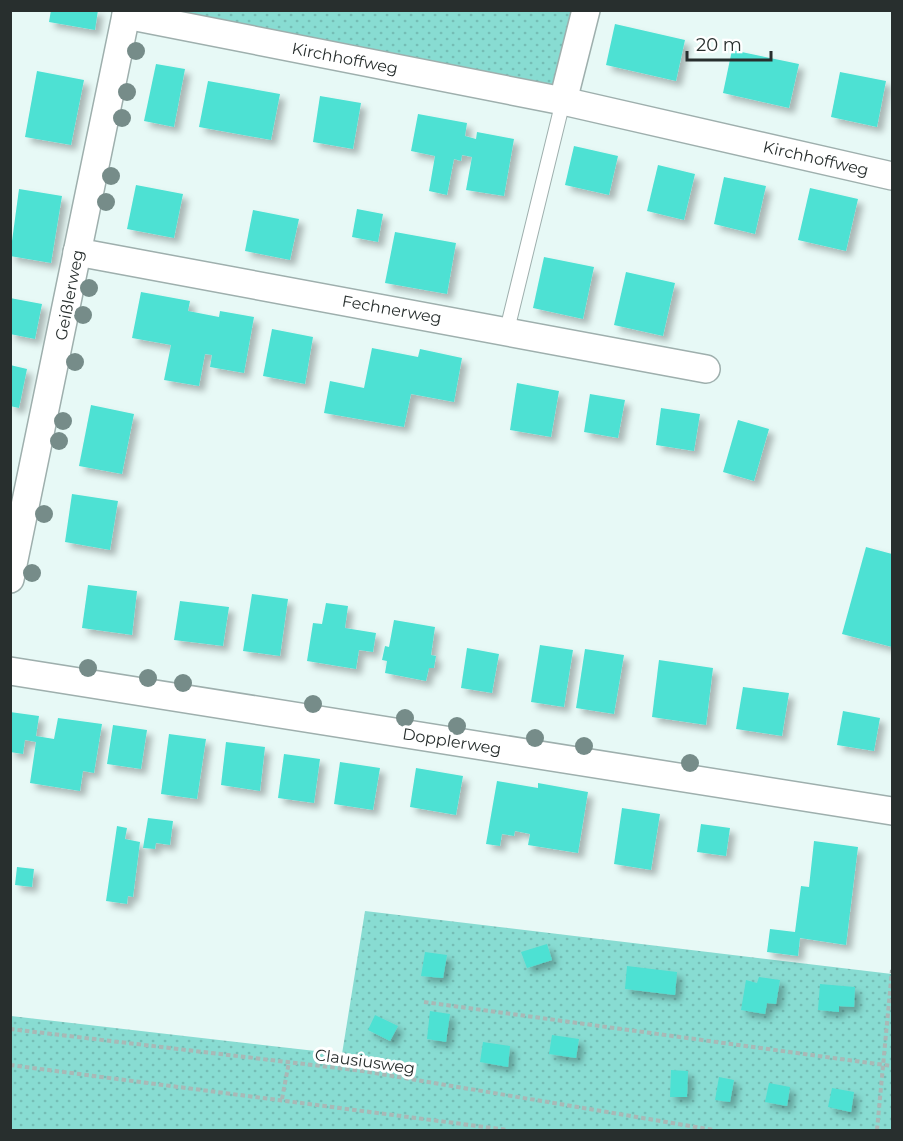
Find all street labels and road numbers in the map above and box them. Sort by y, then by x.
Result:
street label: Kirchhoffweg [290,39,400,78]
street label: Kirchhoffweg [761,137,871,180]
street label: Geißlerweg [51,248,88,342]
street label: Fechnerweg [341,291,443,328]
street label: Dopplerweg [401,724,503,759]
street label: Clausiusweg [314,1045,416,1078]

